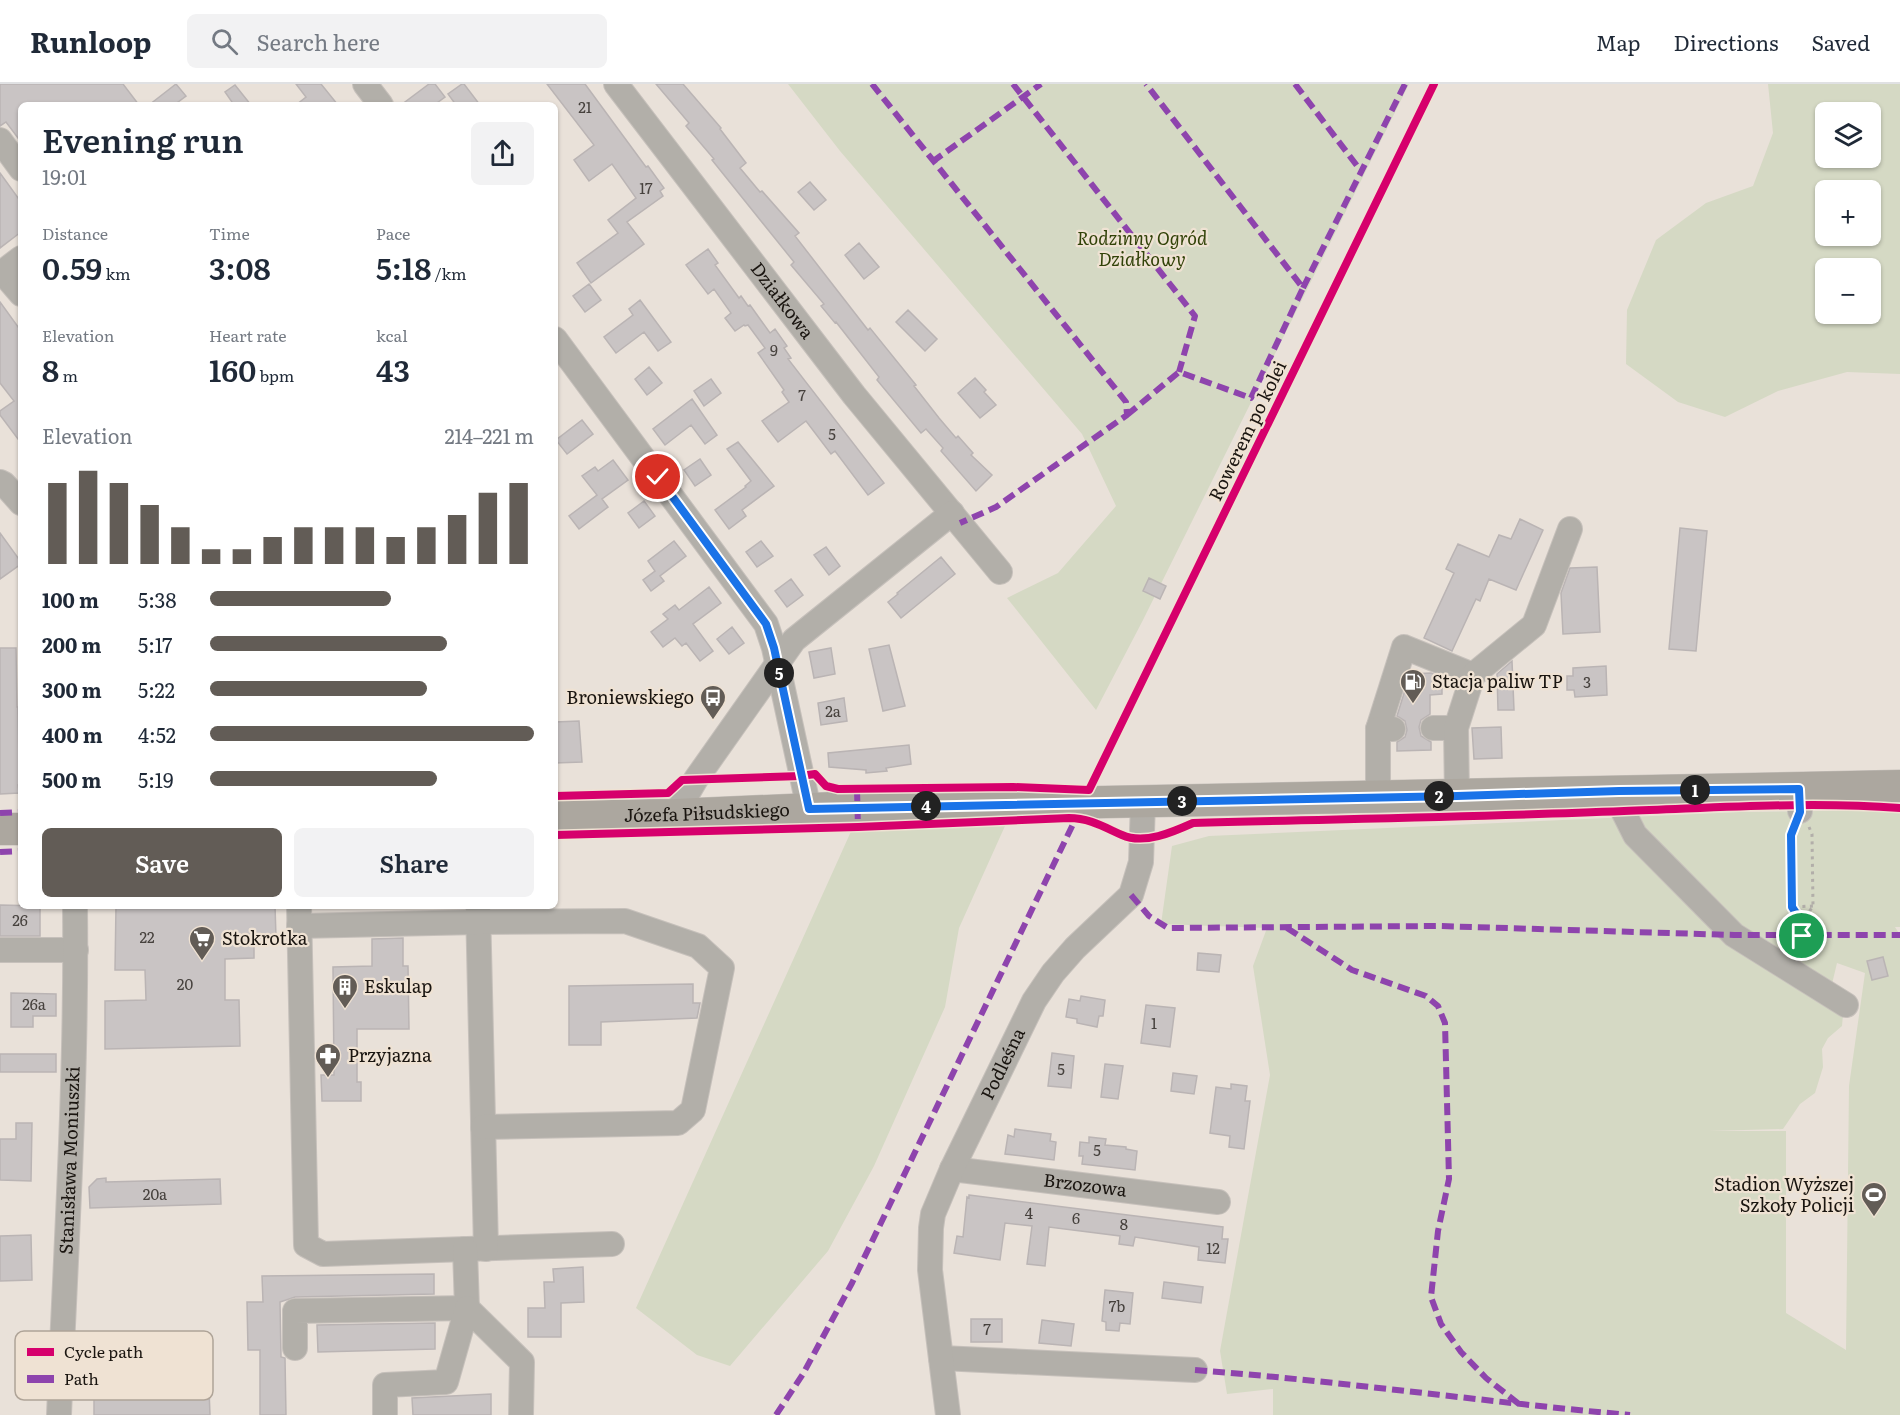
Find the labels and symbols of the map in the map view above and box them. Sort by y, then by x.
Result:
house number: 21 [578,95,592,118]
house number: 17 [639,176,653,199]
park label: Rodzinny Ogród Działkowy [1077,224,1208,272]
street label: Działkowa [745,256,821,344]
house number: 9 [770,338,778,361]
street label: Rowerem po kolei [1201,356,1292,505]
house number: 7 [798,383,806,406]
house number: 5 [828,422,836,445]
pin [632,451,683,502]
pin: 5 [764,658,794,688]
fuel station icon: Stacja paliw TP [1398,667,1428,705]
place label: Stacja paliw TP [1432,667,1563,694]
house number: 3 [1583,670,1591,693]
place label: Broniewskiego [566,683,694,710]
bus stop icon: Broniewskiego [698,683,728,721]
house number: 2a [825,699,842,722]
pin: 1 [1680,775,1710,805]
pin: 2 [1424,781,1454,811]
pin: 3 [1167,786,1197,816]
pin: 4 [911,791,941,821]
street label: Józefa Piłsudskiego [624,795,790,828]
house number: 26 [12,908,28,931]
pin [1776,910,1827,961]
supermarket icon: Stokrotka [187,924,217,962]
place label: Stokrotka [222,924,308,951]
house number: 22 [139,925,155,948]
house number: 20 [177,972,193,995]
building icon: Eskulap [330,972,360,1010]
place label: Eskulap [364,972,432,999]
house number: 26a [22,992,47,1015]
house number: 1 [1151,1011,1157,1034]
street label: Podleśna [973,1022,1031,1104]
pharmacy icon: Przyjazna [313,1041,343,1079]
place label: Przyjazna [348,1041,432,1068]
house number: 5 [1057,1057,1065,1080]
street label: Stanisława Moniuszki [51,1066,86,1255]
house number: 5 [1093,1138,1101,1161]
street label: Brzozowa [1042,1165,1129,1203]
place label: Stadion Wyższej Szkoły Policji [1714,1170,1854,1218]
sports icon: Stadion Wyższej Szkoły Policji [1859,1180,1889,1218]
house number: 20a [143,1182,168,1205]
house number: 4 [1025,1201,1033,1224]
house number: 6 [1072,1206,1080,1229]
house number: 8 [1120,1212,1128,1235]
house number: 12 [1206,1236,1220,1259]
house number: 7b [1109,1294,1125,1317]
house number: 7 [983,1317,991,1340]
legend [15,1331,213,1400]
text: Cycle path [64,1339,144,1363]
text: Path [64,1366,99,1390]

